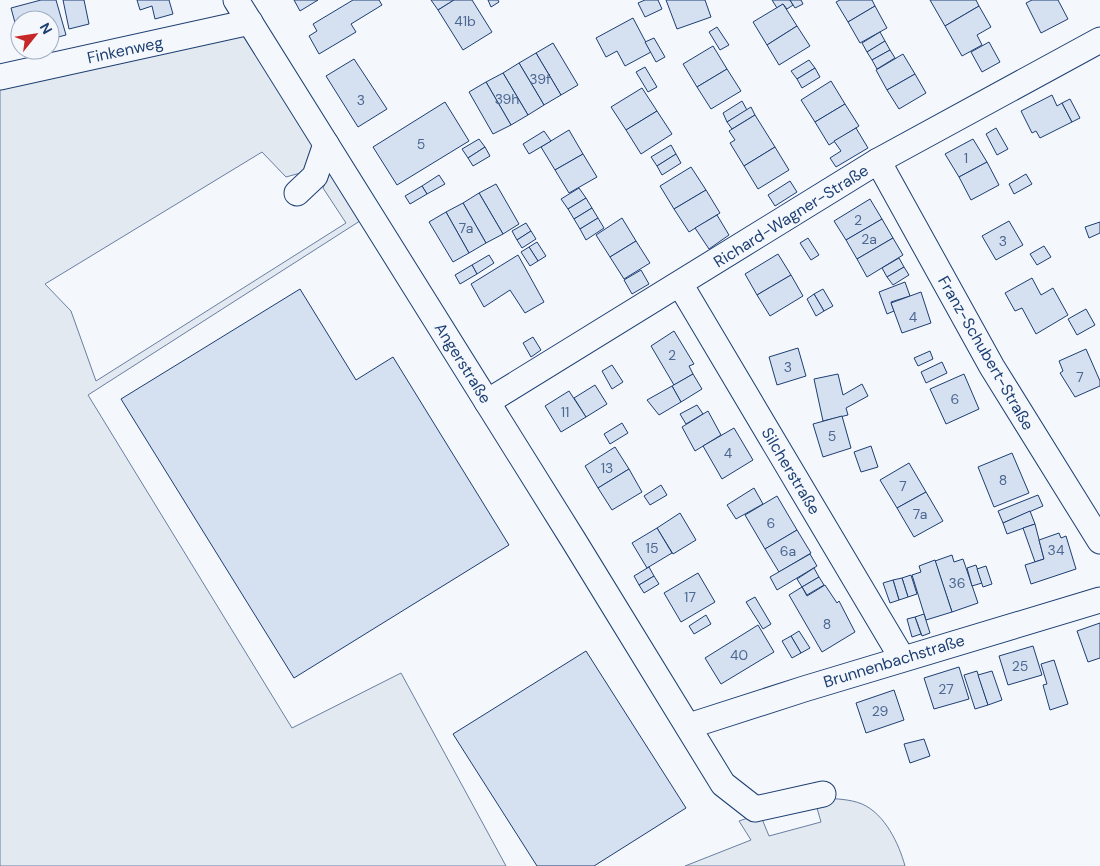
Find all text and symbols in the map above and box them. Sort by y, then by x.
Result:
north arrow [10,10,60,60]
house number: 41b [454,12,476,30]
text: N [36,20,57,37]
street label: Finkenweg [85,32,165,68]
house number: 39f [529,70,551,88]
house number: 39h [495,90,519,108]
house number: 3 [357,91,365,109]
house number: 5 [417,135,425,153]
house number: 1 [964,149,968,167]
street label: Richard-Wagner-Straße [710,160,872,272]
house number: 2 [854,211,862,229]
house number: 7a [459,219,473,237]
house number: 2a [861,230,877,248]
house number: 3 [999,232,1007,250]
street label: Franz-Schubert-Straße [933,272,1039,434]
house number: 4 [909,308,918,326]
street label: Angerstraße [430,319,496,407]
house number: 2 [668,346,676,364]
house number: 3 [784,358,792,376]
house number: 7 [1076,368,1084,386]
house number: 6 [951,390,959,408]
house number: 11 [561,403,569,421]
street label: Silcherstraße [757,424,825,518]
house number: 5 [828,427,836,445]
house number: 4 [724,444,733,462]
house number: 13 [601,459,613,477]
house number: 8 [999,471,1007,489]
house number: 7 [899,477,907,495]
house number: 7a [913,505,927,523]
house number: 6 [767,514,775,532]
house number: 15 [646,539,658,557]
house number: 34 [1048,541,1065,559]
house number: 6a [780,542,796,560]
house number: 36 [948,574,966,592]
house number: 17 [684,588,696,606]
house number: 8 [823,615,831,633]
street label: Brunnenbachstraße [821,630,967,692]
house number: 40 [730,646,748,664]
house number: 25 [1012,657,1028,675]
house number: 27 [938,680,954,698]
house number: 29 [872,702,889,720]

